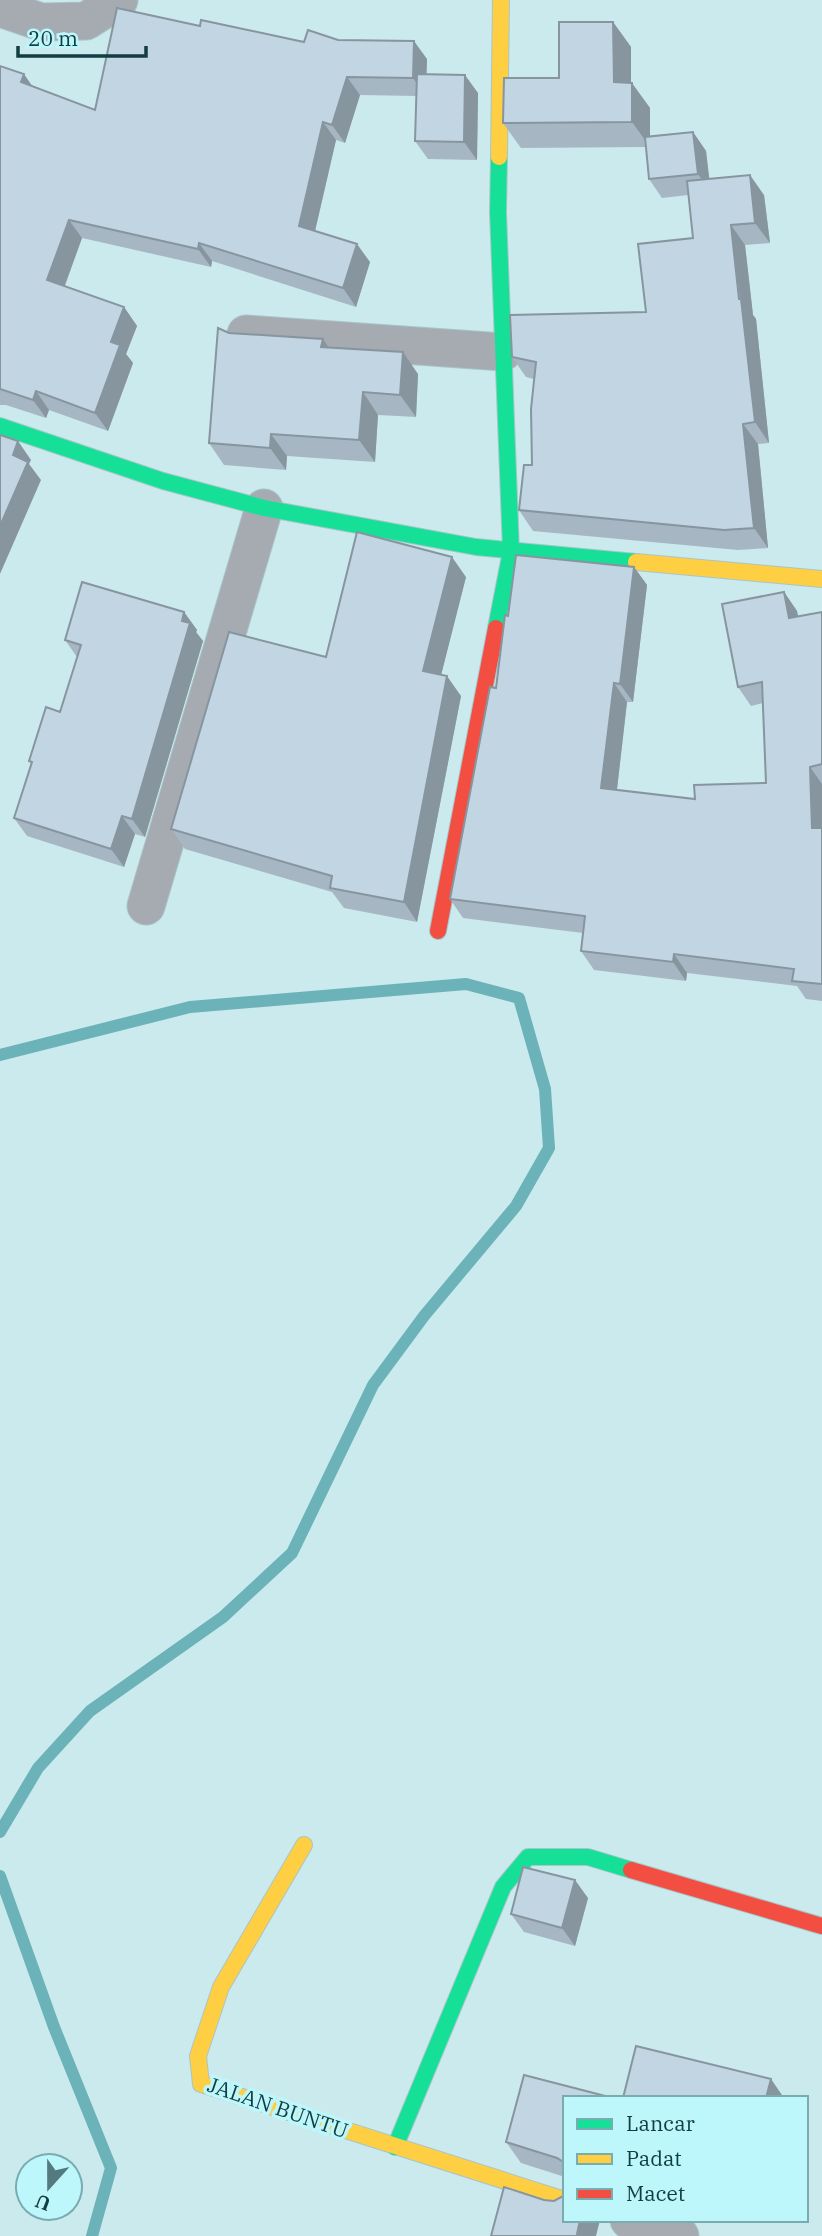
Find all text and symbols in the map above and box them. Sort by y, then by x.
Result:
scale bar [18,14,145,58]
text: 20 m [28,24,78,52]
street label: JALAN BUNTU [204,2070,352,2144]
legend [563,2096,808,2222]
text: Lancar [626,2109,696,2137]
text: Padat [626,2144,682,2172]
north arrow [14,2152,84,2222]
text: Macet [626,2179,685,2207]
text: U [32,2189,54,2217]

